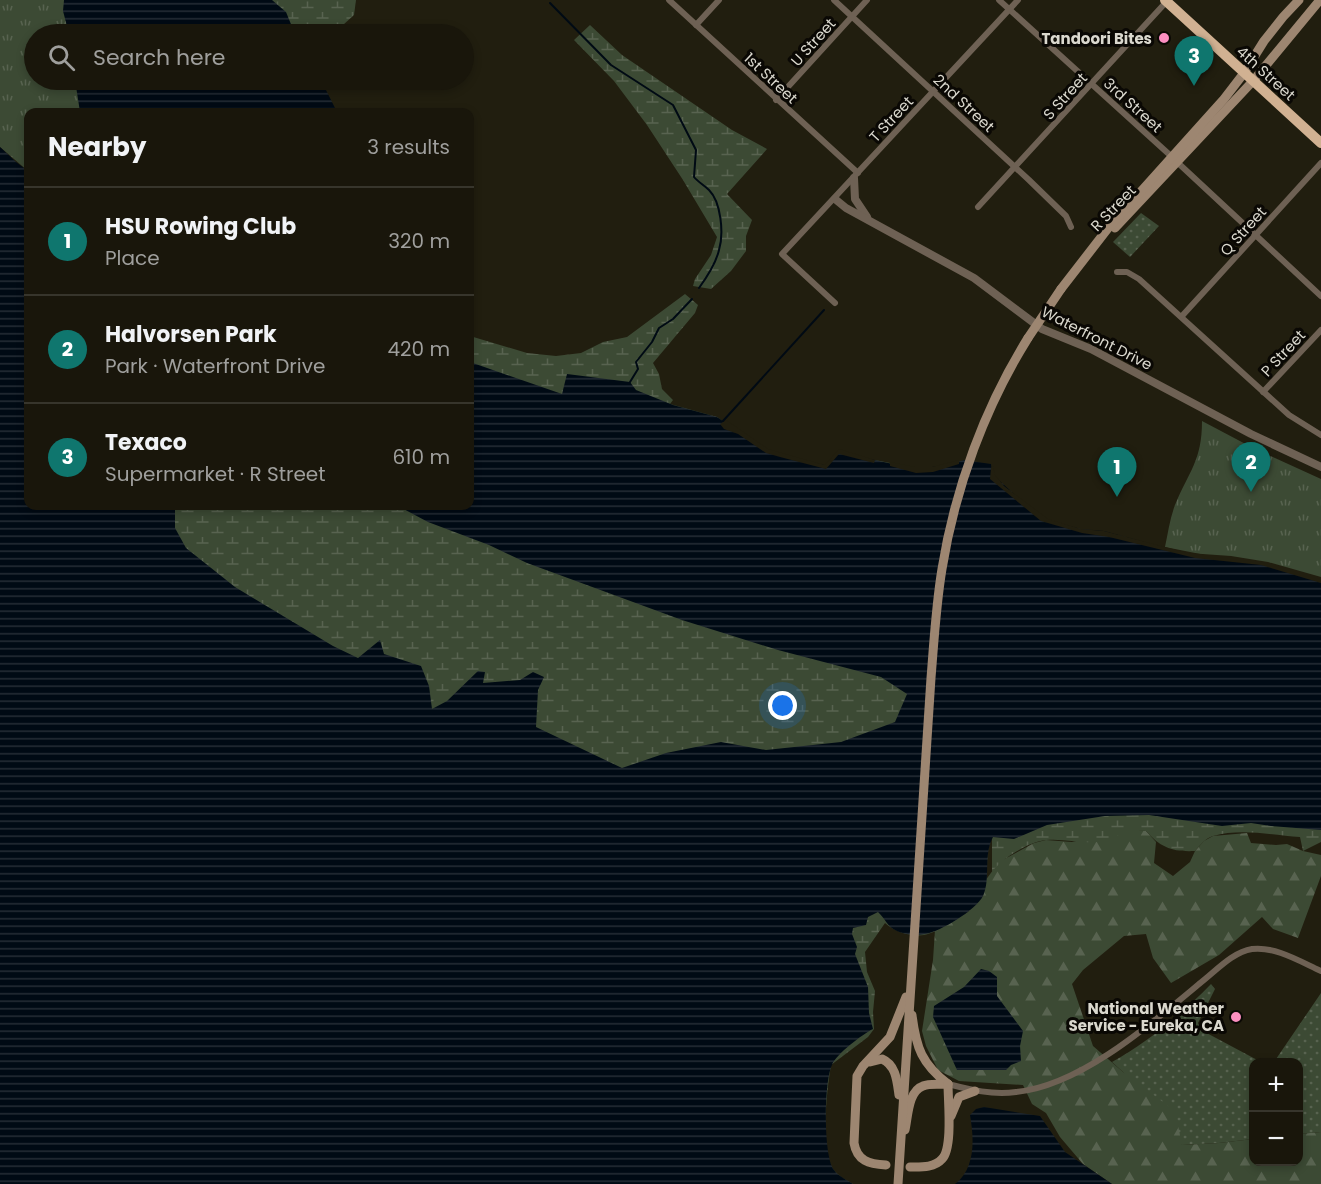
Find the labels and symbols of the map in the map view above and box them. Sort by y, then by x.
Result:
street label: U Street [786,13,840,71]
place label: Tandoori Bites [1042,28,1152,49]
marker: Tandoori Bites [1157,31,1171,45]
pin: 3 [1174,36,1214,86]
street label: 4th Street [1232,41,1300,105]
street label: 1st Street [740,48,802,108]
street label: S Street [1038,68,1092,124]
street label: 2nd Street [929,69,999,137]
street label: 3rd Street [1099,73,1167,137]
street label: T Street [864,91,918,147]
street label: R Street [1086,180,1140,236]
street label: Q Street [1215,202,1271,260]
street label: Waterfront Drive [1038,301,1156,375]
street label: P Street [1256,325,1310,381]
pin: 2 [1232,442,1270,492]
pin: 1 [1098,448,1136,497]
your location [768,691,797,720]
place label: National Weather Service - Eureka, CA [1069,998,1225,1036]
marker: National Weather Service - Eureka, CA [1229,1010,1243,1024]

